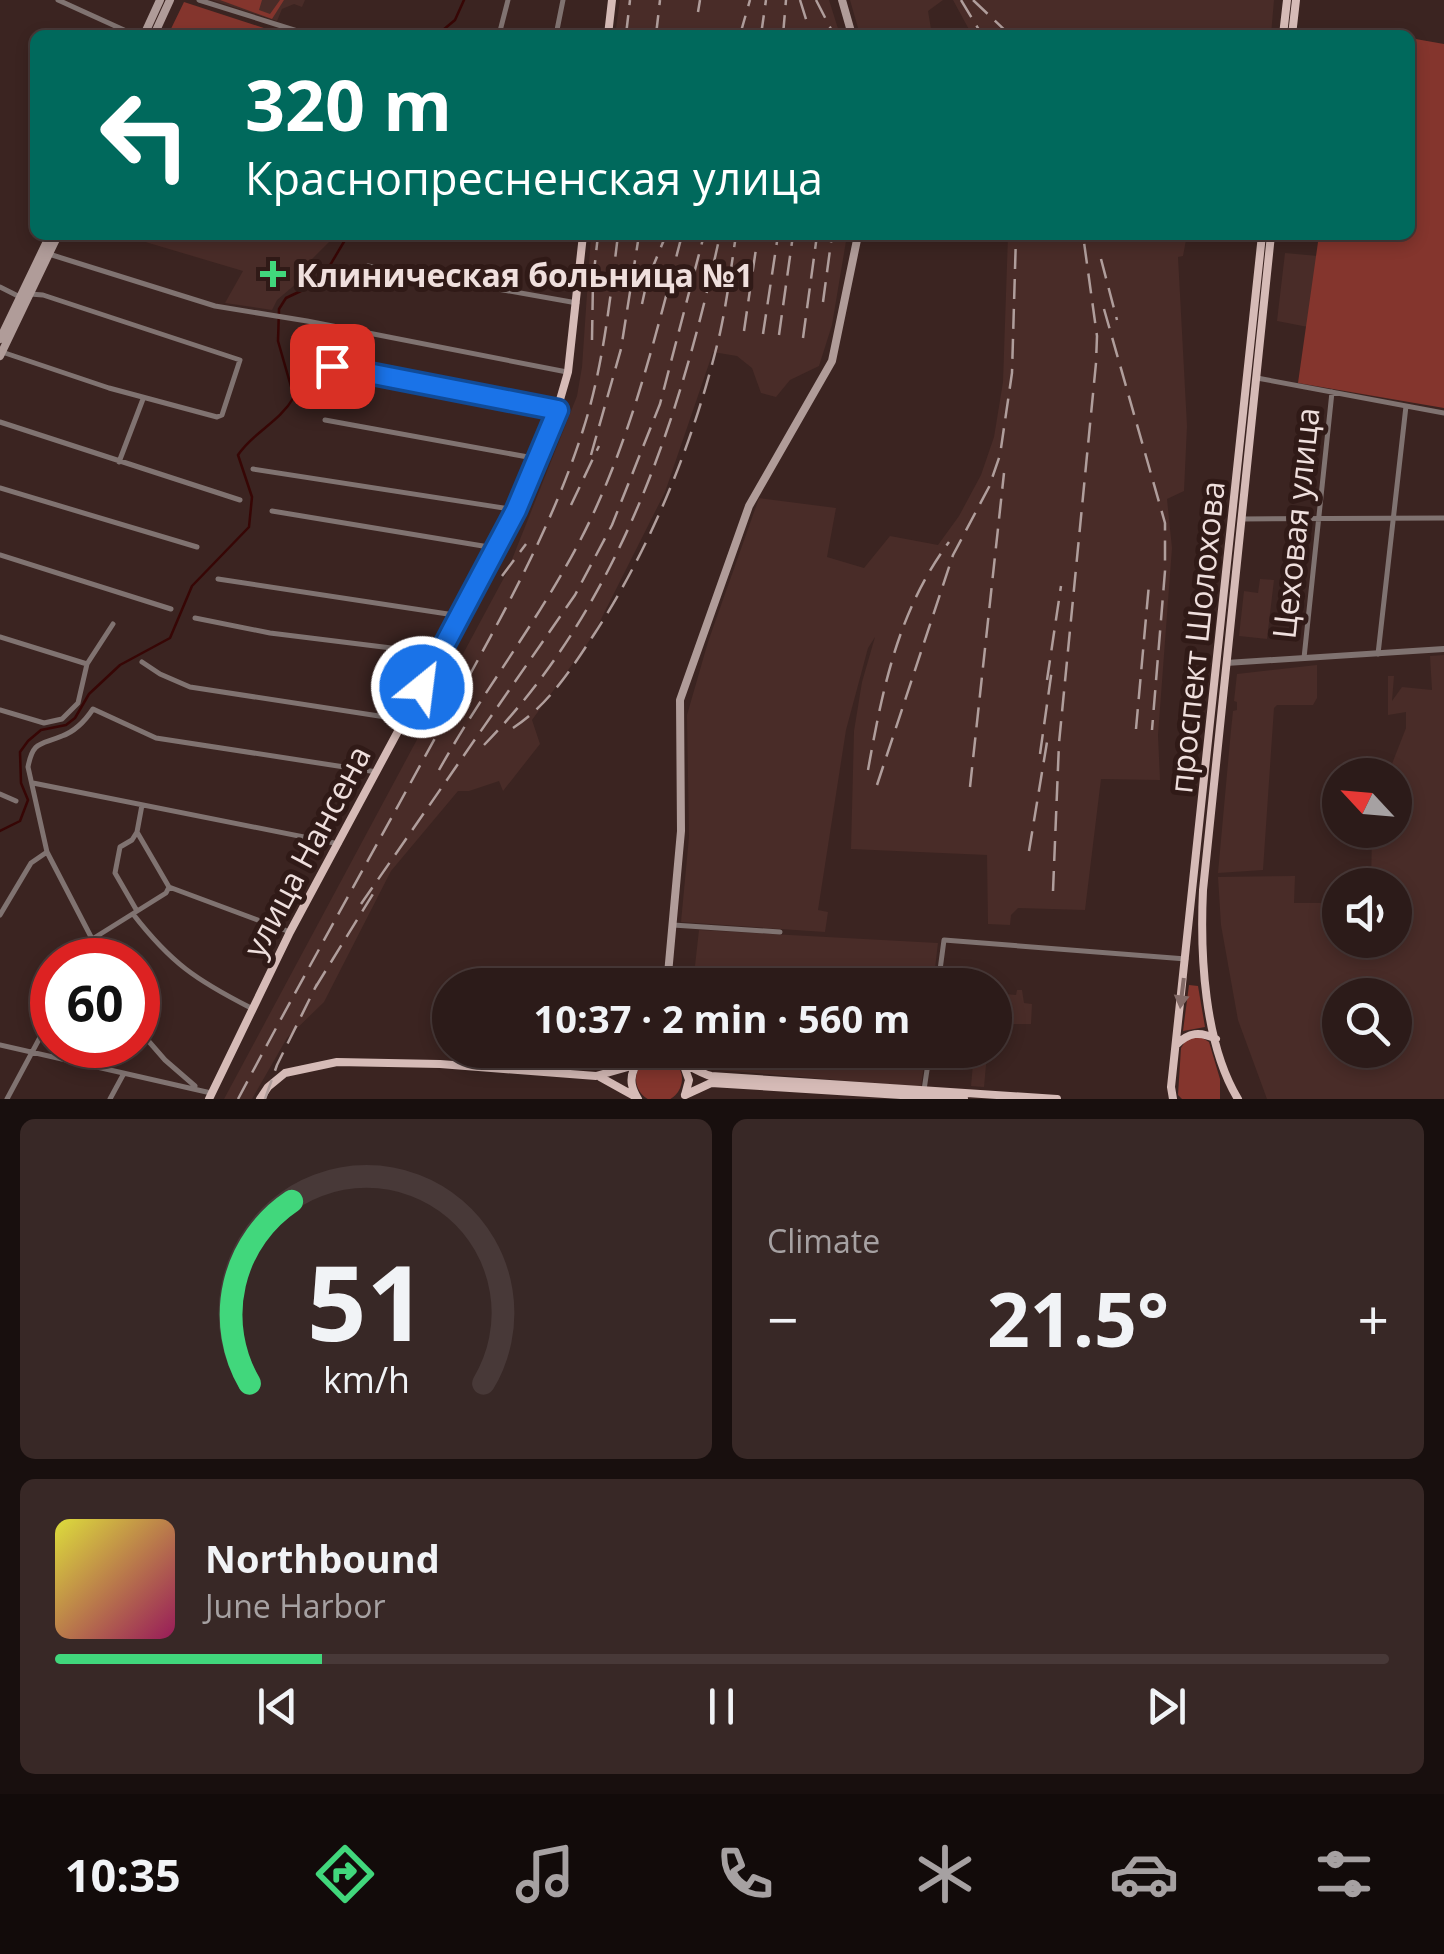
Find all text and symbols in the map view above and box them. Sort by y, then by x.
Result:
text: 320 m [245,56,452,152]
icon: left [80,70,210,200]
text: Краснопресненская улица [245,147,823,208]
place label: Клиническая больница №1 [296,253,753,296]
marker: Клиническая больница №1 [260,261,286,287]
pin [290,324,375,409]
icon: arrive [305,339,360,394]
street label: Цеховая улица [1261,405,1329,641]
street label: проспект Шолохова [1158,479,1234,795]
position arrow [370,635,474,739]
street label: улица Нансена [232,738,380,964]
north arrow [1322,758,1412,848]
map controls [1322,758,1412,1068]
button: sound [1322,868,1412,958]
speed limit sign: 60 [30,938,160,1068]
one-way arrow [1174,978,1190,1010]
button: search [1322,978,1412,1068]
text: 10:37 · 2 min · 560 m [534,992,910,1044]
text: Climate [767,1219,880,1262]
text: 51 [307,1230,425,1371]
text: 21.5° [987,1267,1169,1369]
text: − [767,1281,798,1356]
text: + [1358,1281,1389,1356]
text: km/h [323,1355,409,1403]
text: Northbound [205,1532,440,1584]
text: June Harbor [205,1584,385,1627]
icon: previous [250,1679,305,1734]
icon: pause [694,1679,749,1734]
icon: next [1139,1679,1194,1734]
icon: directions [310,1839,380,1909]
icon: music [510,1839,580,1909]
icon: phone [710,1839,780,1909]
icon: climate [910,1839,980,1909]
icon: car [1109,1839,1179,1909]
icon: filters [1309,1839,1379,1909]
text: 10:35 [65,1844,181,1905]

